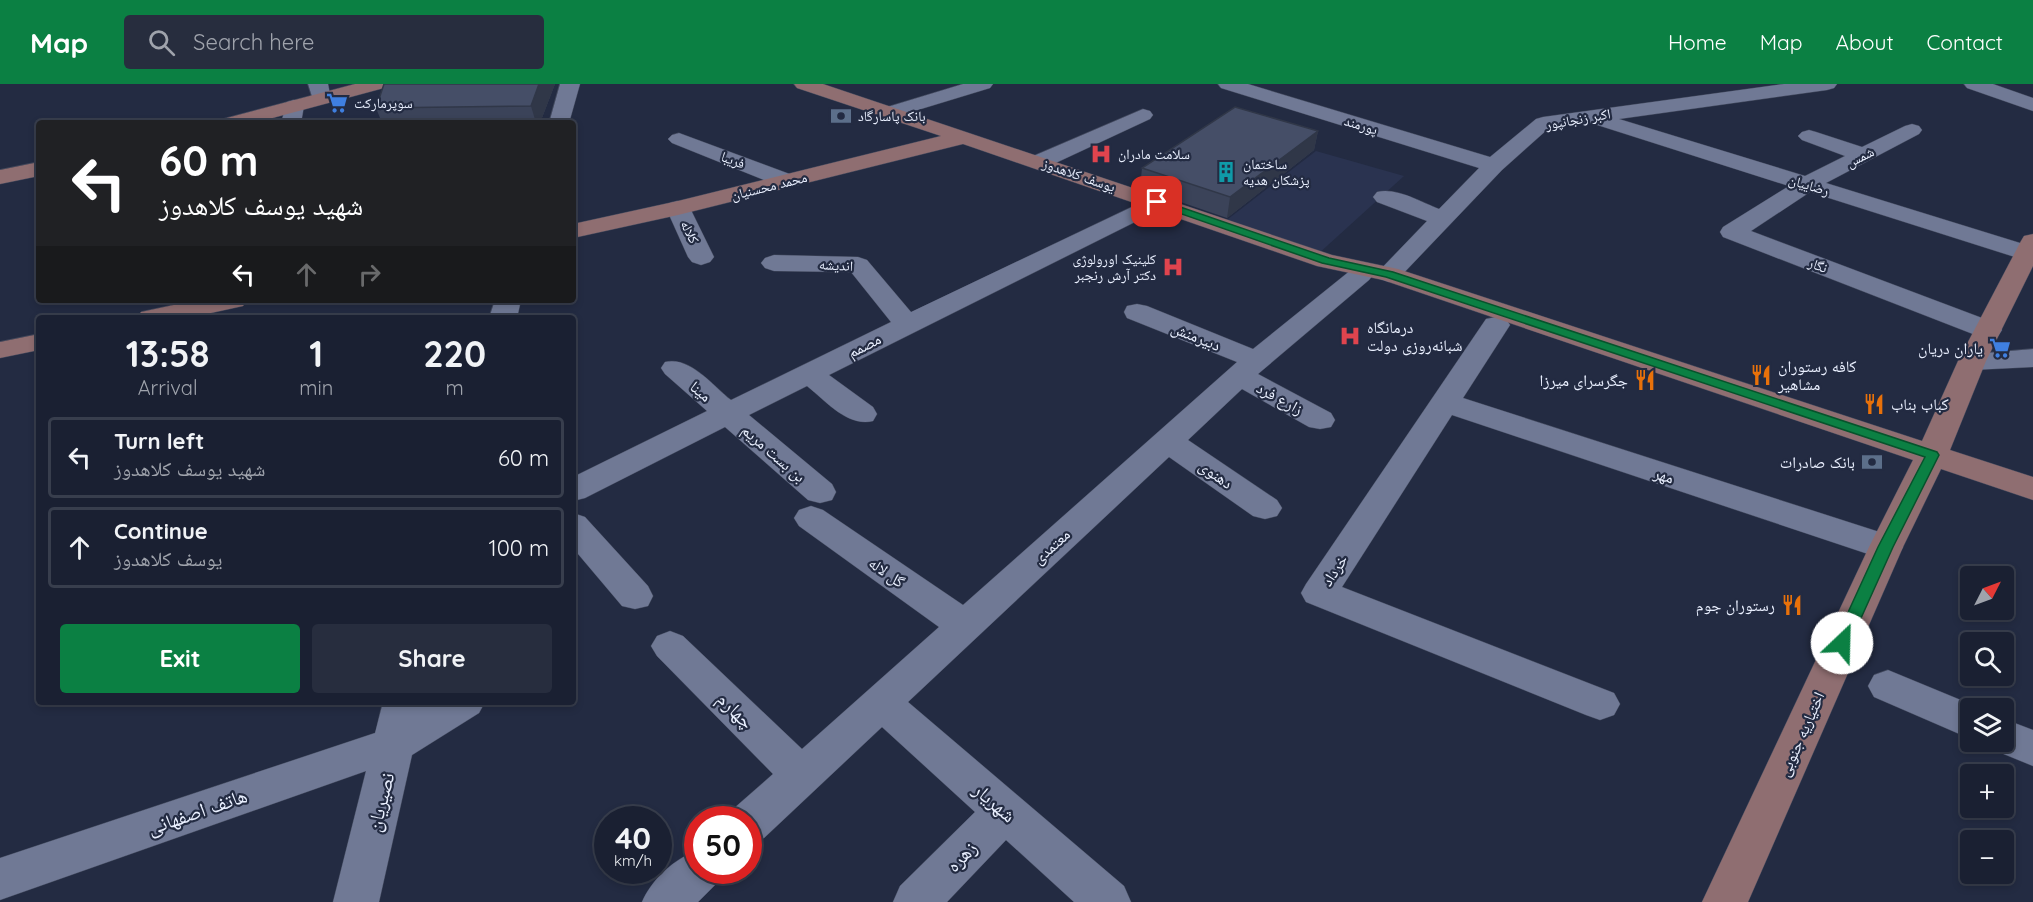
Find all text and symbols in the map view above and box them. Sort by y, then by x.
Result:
search box [124,15,544,69]
text: Map [30,25,88,60]
icon: search [145,26,178,59]
text: Search here [193,28,315,56]
text: Home [1668,29,1727,55]
text: Map [1760,29,1803,55]
text: About [1836,29,1894,55]
text: Contact [1927,29,2003,55]
supermarket icon: سوپرمارکت [325,91,349,115]
place label: سوپرمارکت [354,94,413,112]
bank icon: بانک پاسارگاد [829,104,853,128]
street label: اکبر زنجانپور [1543,104,1612,134]
place label: بانک پاسارگاد [858,107,926,125]
street label: پورمند [1342,111,1380,139]
text: 60 m [159,134,259,187]
hospital icon: سلامت مادران [1089,142,1113,166]
street label: شمس [1843,142,1877,172]
icon: left [60,144,138,222]
place label: سلامت مادران [1118,145,1190,163]
street label: فریبا [719,147,748,173]
street label: یوسف کلاهدوز [1039,154,1118,196]
place label: ساختمان پزشکان هدیه [1243,155,1310,189]
building icon: ساختمان پزشکان هدیه [1214,160,1238,184]
street label: محمد محسنیان [729,168,809,204]
street label: رضاییان [1787,170,1831,200]
pin [1131,176,1182,227]
icon: arrive [1140,185,1173,218]
text: شهید یوسف کلاهدوز [159,188,363,222]
street label: کلاله [677,217,703,247]
place label: کلینیک اورولوژی دکتر آرش رنجبر [1072,250,1156,284]
street label: نگار [1805,253,1830,277]
street label: اندیشه [818,255,854,275]
hospital icon: کلینیک اورولوژی دکتر آرش رنجبر [1161,255,1185,279]
icon: left [227,258,260,291]
icon: ahead [290,258,323,291]
icon: right [353,258,386,291]
street label: دبیرمنش [1168,317,1224,356]
place label: درمانگاه شبانه‌روزی دولت [1367,317,1463,356]
hospital icon: درمانگاه شبانه‌روزی دولت [1338,324,1362,348]
street label: مصمم [844,328,885,363]
text: 13:58 [126,331,209,376]
text: 1 [309,331,323,376]
text: 220 [423,331,486,376]
supermarket icon: یاران دریان [1988,336,2012,360]
place label: یاران دریان [1918,338,1983,359]
place label: کافه رستوران مشاهیر [1777,356,1857,394]
restaurant icon: کافه رستوران مشاهیر [1749,363,1773,387]
restaurant icon: جگرسرای میرزا [1633,368,1657,392]
place label: جگرسرای میرزا [1539,370,1628,391]
text: Arrival [138,375,198,400]
text: min [299,375,333,400]
text: m [446,375,464,400]
street label: مینا [686,376,716,406]
street label: زارع فرد [1253,377,1307,420]
restaurant icon: کباب بناب [1862,392,1886,416]
place label: کباب بناب [1891,394,1949,414]
street label: بن بست مریم [737,420,810,487]
text: Turn left [114,427,204,455]
icon: left [63,441,96,474]
text: 60 m [498,444,549,472]
bank icon: بانک صادرات [1860,450,1884,474]
place label: بانک صادرات [1780,452,1855,472]
street label: دهنوی [1195,455,1237,494]
text: شهید یوسف کلاهدوز [114,456,265,481]
street label: مهر [1651,462,1677,488]
text: Continue [114,517,208,545]
street label: معتمدی [1028,524,1075,569]
icon: ahead [63,531,96,564]
text: 100 m [489,534,549,562]
text: یوسف کلاهدوز [114,546,222,571]
street label: خرداد [1316,550,1352,590]
street label: گل لاله [865,553,909,593]
north arrow [1960,566,2014,620]
map controls [1960,566,2014,884]
restaurant icon: رستوران جوم [1780,593,1804,617]
place label: رستوران جوم [1696,595,1775,616]
position arrow [1810,611,1874,675]
button: Exit [60,624,300,693]
button: Share [312,624,552,693]
button: search [1960,632,2014,686]
street label: چهارم [711,686,760,736]
street label: اختیاریه جنوبی [1773,689,1829,780]
button: layers [1960,698,2014,752]
button: + [1960,764,2014,818]
street label: نصیریان [361,770,399,834]
street label: شهریار [968,776,1022,827]
street label: هاتف اصفهانی [144,782,250,840]
speed limit sign: 50 [684,806,762,884]
text: 40 [615,819,651,857]
button: − [1960,830,2014,884]
street label: زهره [940,835,982,877]
text: km/h [614,851,652,870]

